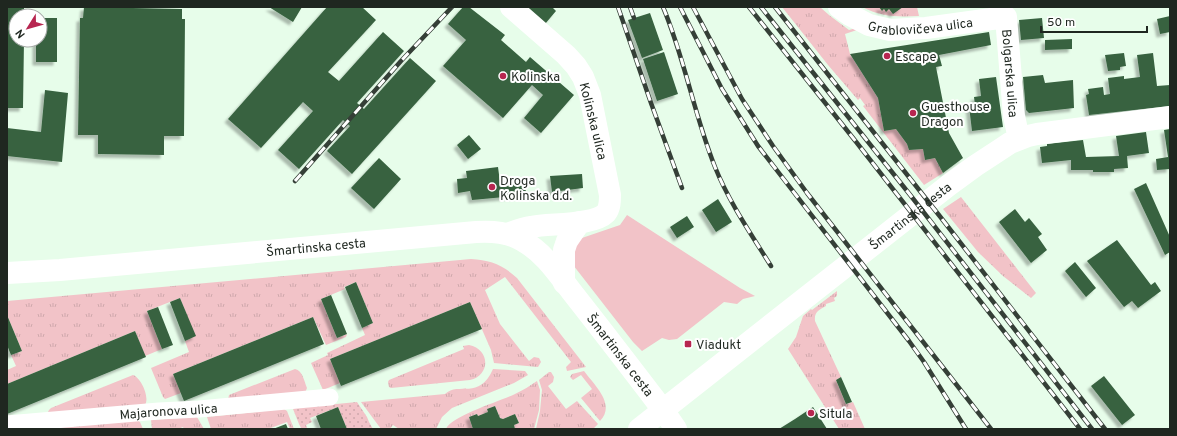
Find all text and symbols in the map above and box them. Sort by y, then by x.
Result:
north arrow [8,8,48,48]
scale bar [1041,8,1147,34]
text: 50 m [1047,15,1075,31]
street label: Grablovičeva ulica [866,16,974,40]
text: N [13,26,29,41]
street label: Bolgarska ulica [997,29,1020,118]
place label: Escape [895,50,936,66]
marker: Escape [882,51,892,61]
place label: Kolinska [511,70,560,86]
marker: Kolinska [498,71,508,81]
street label: Kolinska ulica [575,81,609,162]
place label: Guesthouse Dragon [921,100,990,131]
marker: Guesthouse Dragon [908,108,918,118]
place label: Droga Kolinska d.d. [500,174,572,205]
street label: Šmartinska cesta [866,180,956,255]
marker: Droga Kolinska d.d. [487,182,497,192]
street label: Šmartinska cesta [265,236,367,261]
street label: Šmartinska cesta [582,310,656,400]
place label: Viadukt [696,338,741,354]
marker: Viadukt [683,339,693,349]
street label: Majaronova ulica [119,401,218,424]
place label: Situla [819,407,852,423]
marker: Situla [806,408,816,418]

